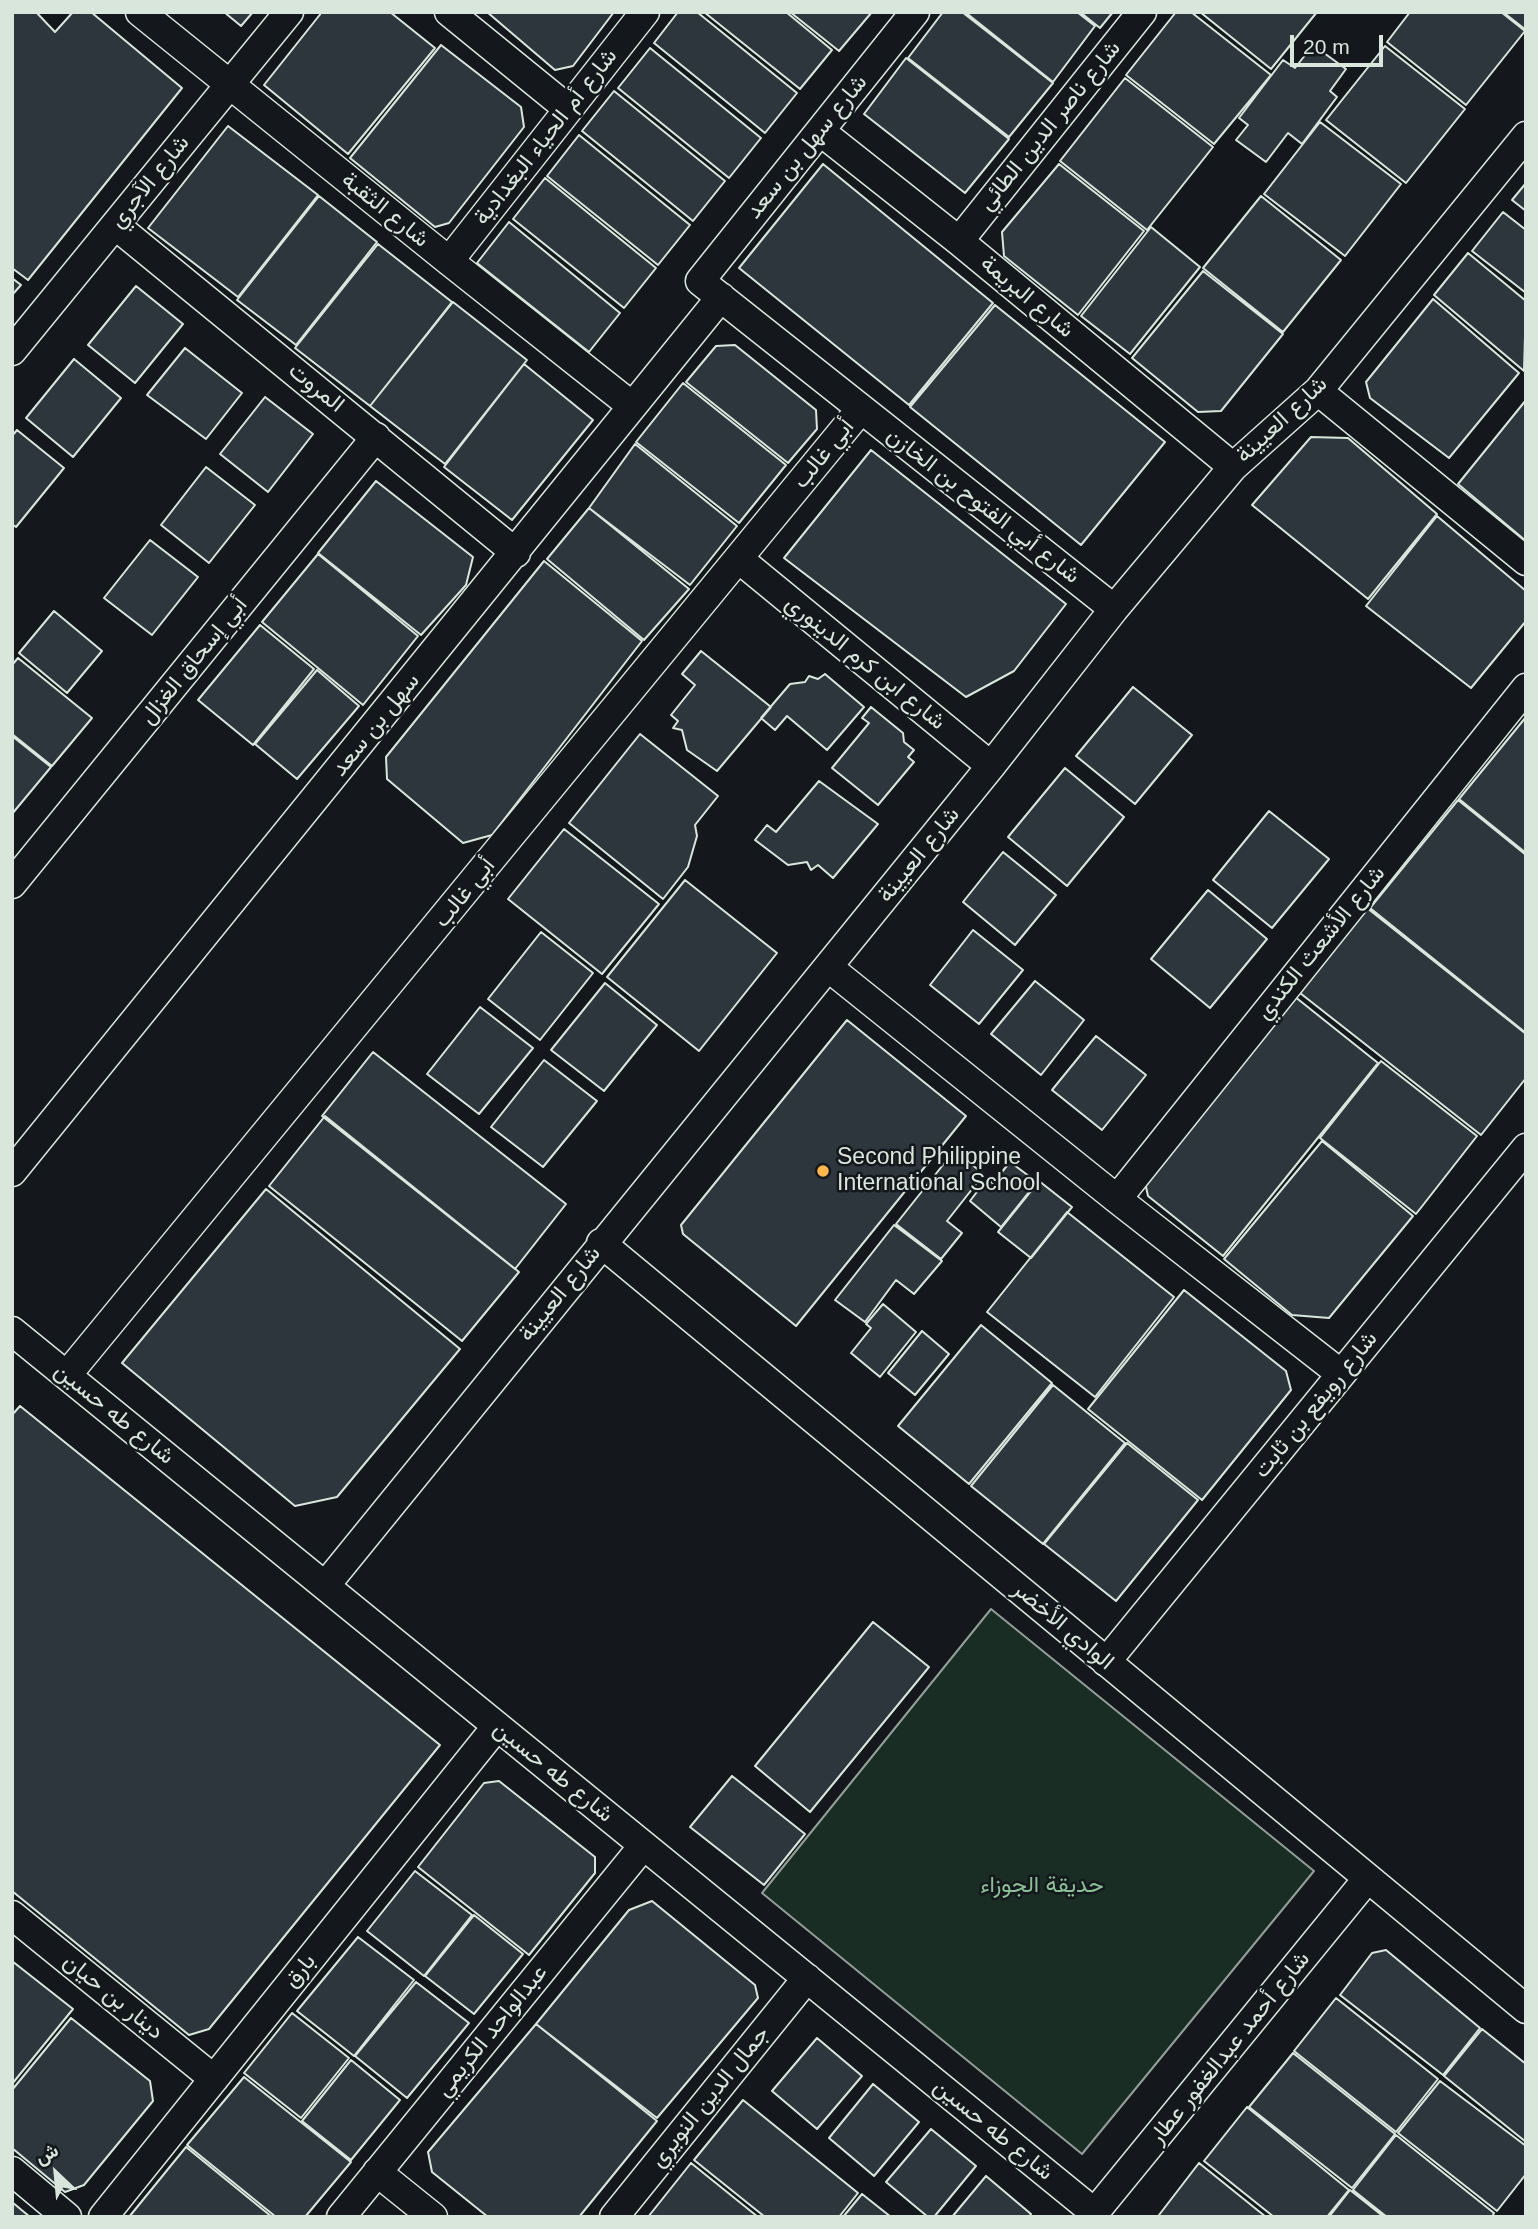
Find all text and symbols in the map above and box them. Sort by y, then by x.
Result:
scale bar [1293,21,1386,65]
text: 20 m [1303,35,1350,58]
street label: شارع ناصر الدين الطائي [973,36,1127,216]
street label: شارع أم الحياء البغدادية [468,43,624,231]
street label: شارع سهل بن سعد [740,69,874,225]
street label: شارع الآجري [104,130,196,234]
street label: شارع الثقبة [336,166,434,254]
street label: شارع البريمة [975,250,1079,344]
street label: المروت [282,357,350,419]
street label: شارع العيينة [1231,371,1333,469]
street label: أبي غالب [788,414,860,494]
street label: شارع أبي الفتوح بن الخازن [881,422,1085,590]
street label: شارع ابن كرم الدينوري [779,590,951,736]
street label: أبي إسحاق الغزال [134,592,254,730]
street label: سهل بن سعد [326,668,426,782]
street label: شارع العيينة [872,802,966,908]
street label: أبي غالب [429,853,501,933]
street label: شارع الأشعث الكندي [1250,860,1392,1026]
place label: Second Philippine International School [837,1144,1040,1198]
marker: Second Philippine International School [815,1163,831,1179]
street label: شارع العيينة [513,1241,607,1347]
street label: شارع رويفع بن ثابت [1248,1326,1384,1484]
street label: شارع طه حسين [48,1357,180,1471]
street label: الوادي الأخضر [1007,1576,1119,1676]
street label: شارع طه حسين [487,1715,619,1829]
park label: حديقة الجوزاء [980,1872,1104,1900]
street label: شارع أحمد عبدالغفور عطار [1144,1946,1316,2150]
street label: دينار بن حيان [57,1948,169,2046]
street label: بارق [278,1948,322,1994]
street label: عبدالواحد الكريمي [430,1959,554,2103]
street label: جمال الدين النويري [645,2021,775,2173]
street label: شارع طه حسين [927,2073,1059,2187]
north arrow [21,2138,91,2208]
text: ش [32,2139,61,2168]

